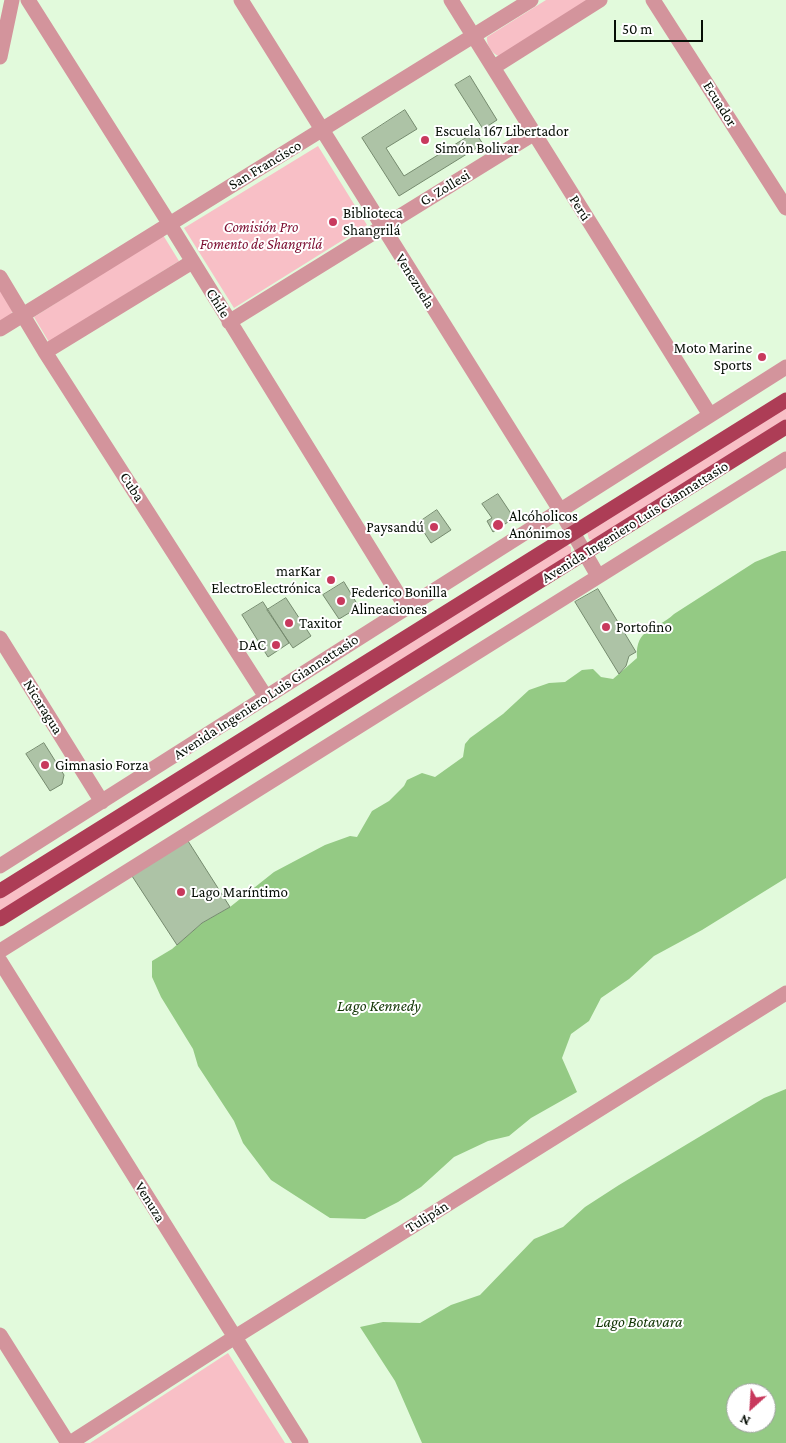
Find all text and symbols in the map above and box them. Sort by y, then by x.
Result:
scale bar [616,10,705,42]
text: 50 m [622,21,652,37]
street label: Ecuador [699,78,741,130]
place label: Escuela 167 Libertador Simón Bolivar [435,122,569,157]
marker: Escuela 167 Libertador Simón Bolivar [419,134,431,146]
street label: San Francisco [225,136,305,194]
street label: G. Zollesi [417,166,473,210]
street label: Perú [565,192,595,224]
place label: Biblioteca Shangrilá [343,204,403,239]
marker: Biblioteca Shangrilá [327,216,339,228]
park label: Comisión Pro Fomento de Shangrilá [200,218,322,253]
street label: Venezuela [391,250,439,312]
street label: Chile [202,285,234,321]
place label: Moto Marine Sports [674,339,752,374]
marker: Moto Marine Sports [756,351,768,363]
street label: Avenida Ingeniero Luis Giannattasio [538,457,732,587]
street label: Cuba [116,469,148,505]
place label: Alcóholicos Anónimos [509,507,578,542]
place label: Paysandú [366,518,424,536]
marker: Alcóholicos Anónimos [491,518,505,532]
marker: Paysandú [428,521,440,533]
place label: marKar ElectroElectrónica [211,562,321,597]
marker: marKar ElectroElectrónica [325,574,337,586]
place label: Federico Bonilla Alineaciones [351,583,447,618]
marker: Federico Bonilla Alineaciones [335,595,347,607]
place label: Taxitor [299,614,342,632]
marker: Taxitor [283,617,295,629]
place label: Portofino [616,618,672,636]
marker: Portofino [600,621,612,633]
street label: Avenida Ingeniero Luis Giannattasio [170,630,362,764]
place label: DAC [239,636,266,654]
marker: DAC [270,639,282,651]
street label: Nicaragua [19,676,67,738]
place label: Gimnasio Forza [55,756,149,774]
marker: Gimnasio Forza [39,759,51,771]
place label: Lago Maríntimo [191,883,288,901]
marker: Lago Maríntimo [175,886,187,898]
water label: Lago Kennedy [337,996,421,1016]
street label: Venuza [131,1179,169,1225]
street label: Tulipán [402,1197,452,1237]
water label: Lago Botavara [595,1312,683,1332]
north arrow [726,1383,776,1433]
text: N [737,1411,753,1430]

